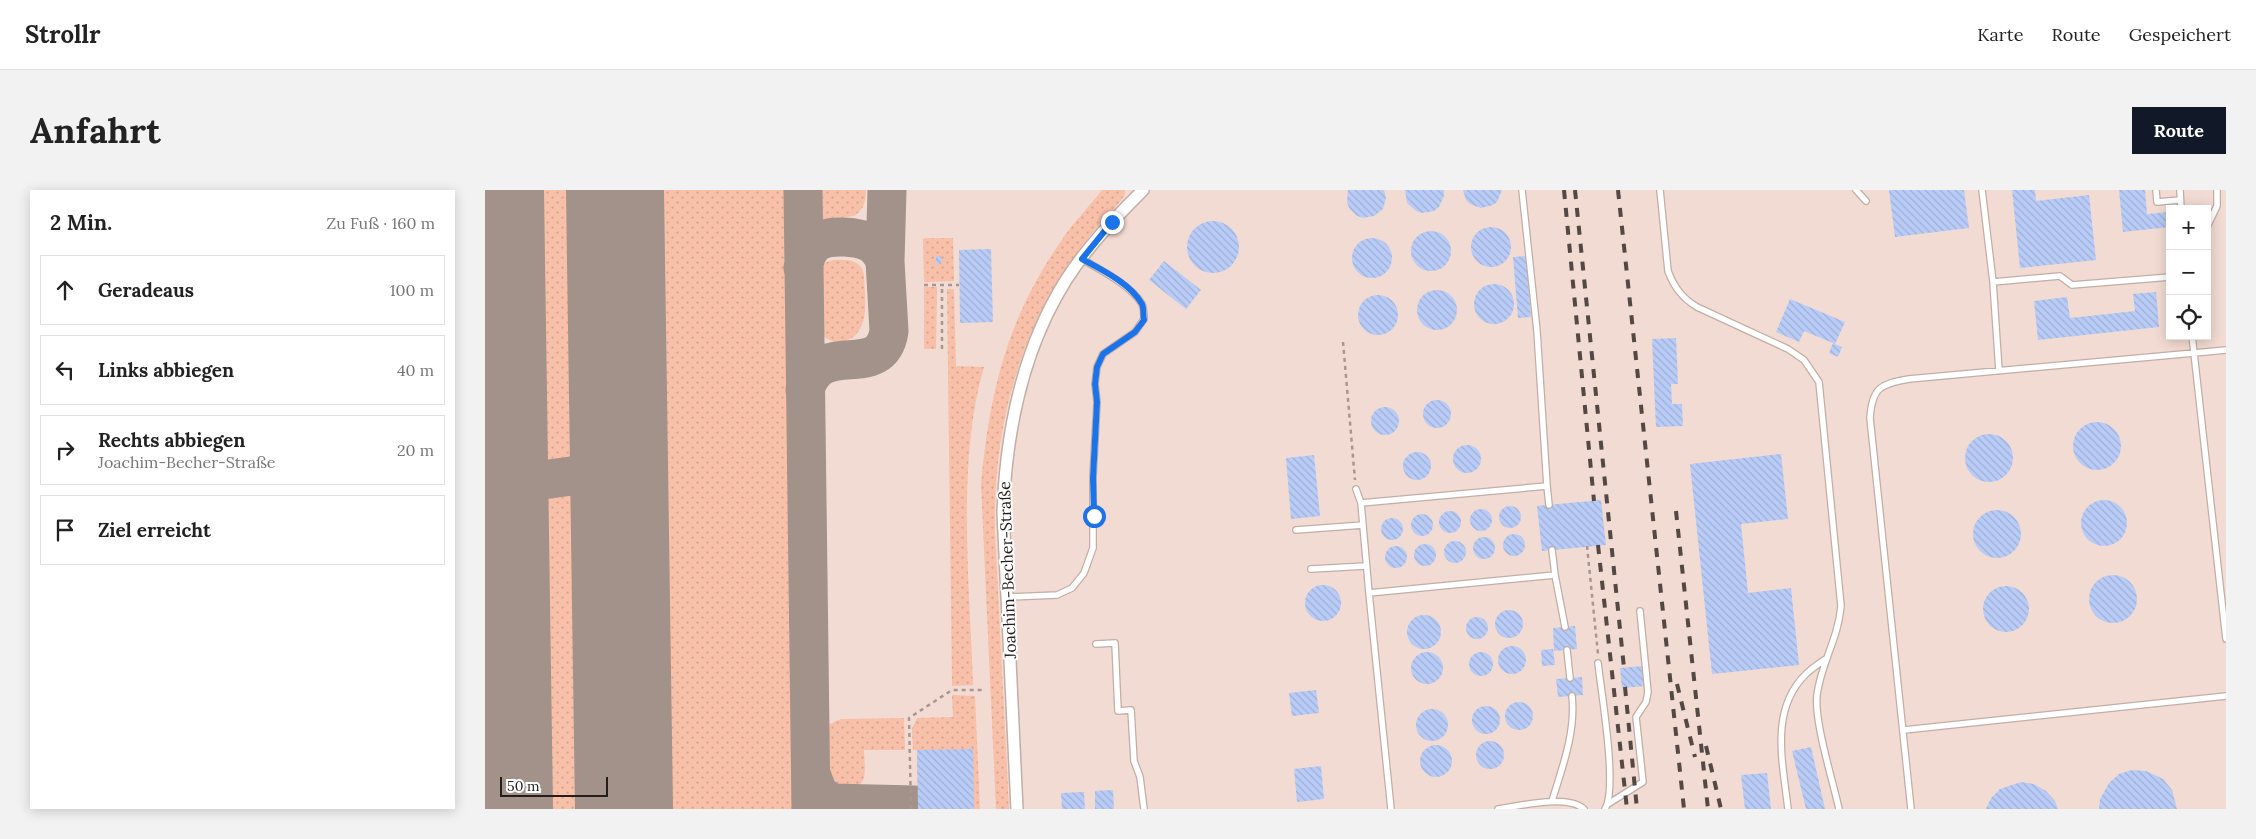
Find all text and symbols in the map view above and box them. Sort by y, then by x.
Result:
text: Strollr [25,19,100,50]
text: Karte [1977,23,2023,46]
text: Route [2051,23,2101,46]
text: Gespeichert [2129,23,2231,46]
button: Route [2132,107,2226,154]
text: Anfahrt [30,108,161,153]
map controls [2166,205,2211,340]
button: + [2166,205,2211,250]
text: 2 Min. [50,209,112,236]
route end [1101,211,1124,234]
text: Zu Fuß · 160 m [326,213,435,233]
button: − [2166,250,2211,295]
icon: ahead [51,276,79,304]
text: Geradeaus [98,278,194,302]
text: 100 m [390,280,434,300]
button: locate [2166,295,2211,340]
icon: left [51,356,79,384]
text: Links abbiegen [98,358,234,382]
text: 40 m [397,360,434,380]
text: Rechts abbiegen [98,428,245,452]
icon: right [51,436,79,464]
text: 20 m [397,440,434,460]
text: Joachim-Becher-Straße [98,452,276,472]
street label: Joachim-Becher-Straße [994,481,1020,660]
route start [1083,505,1106,528]
icon: arrive [51,516,79,544]
text: Ziel erreicht [98,518,211,542]
scale bar [500,774,607,797]
text: 50 m [507,777,540,795]

